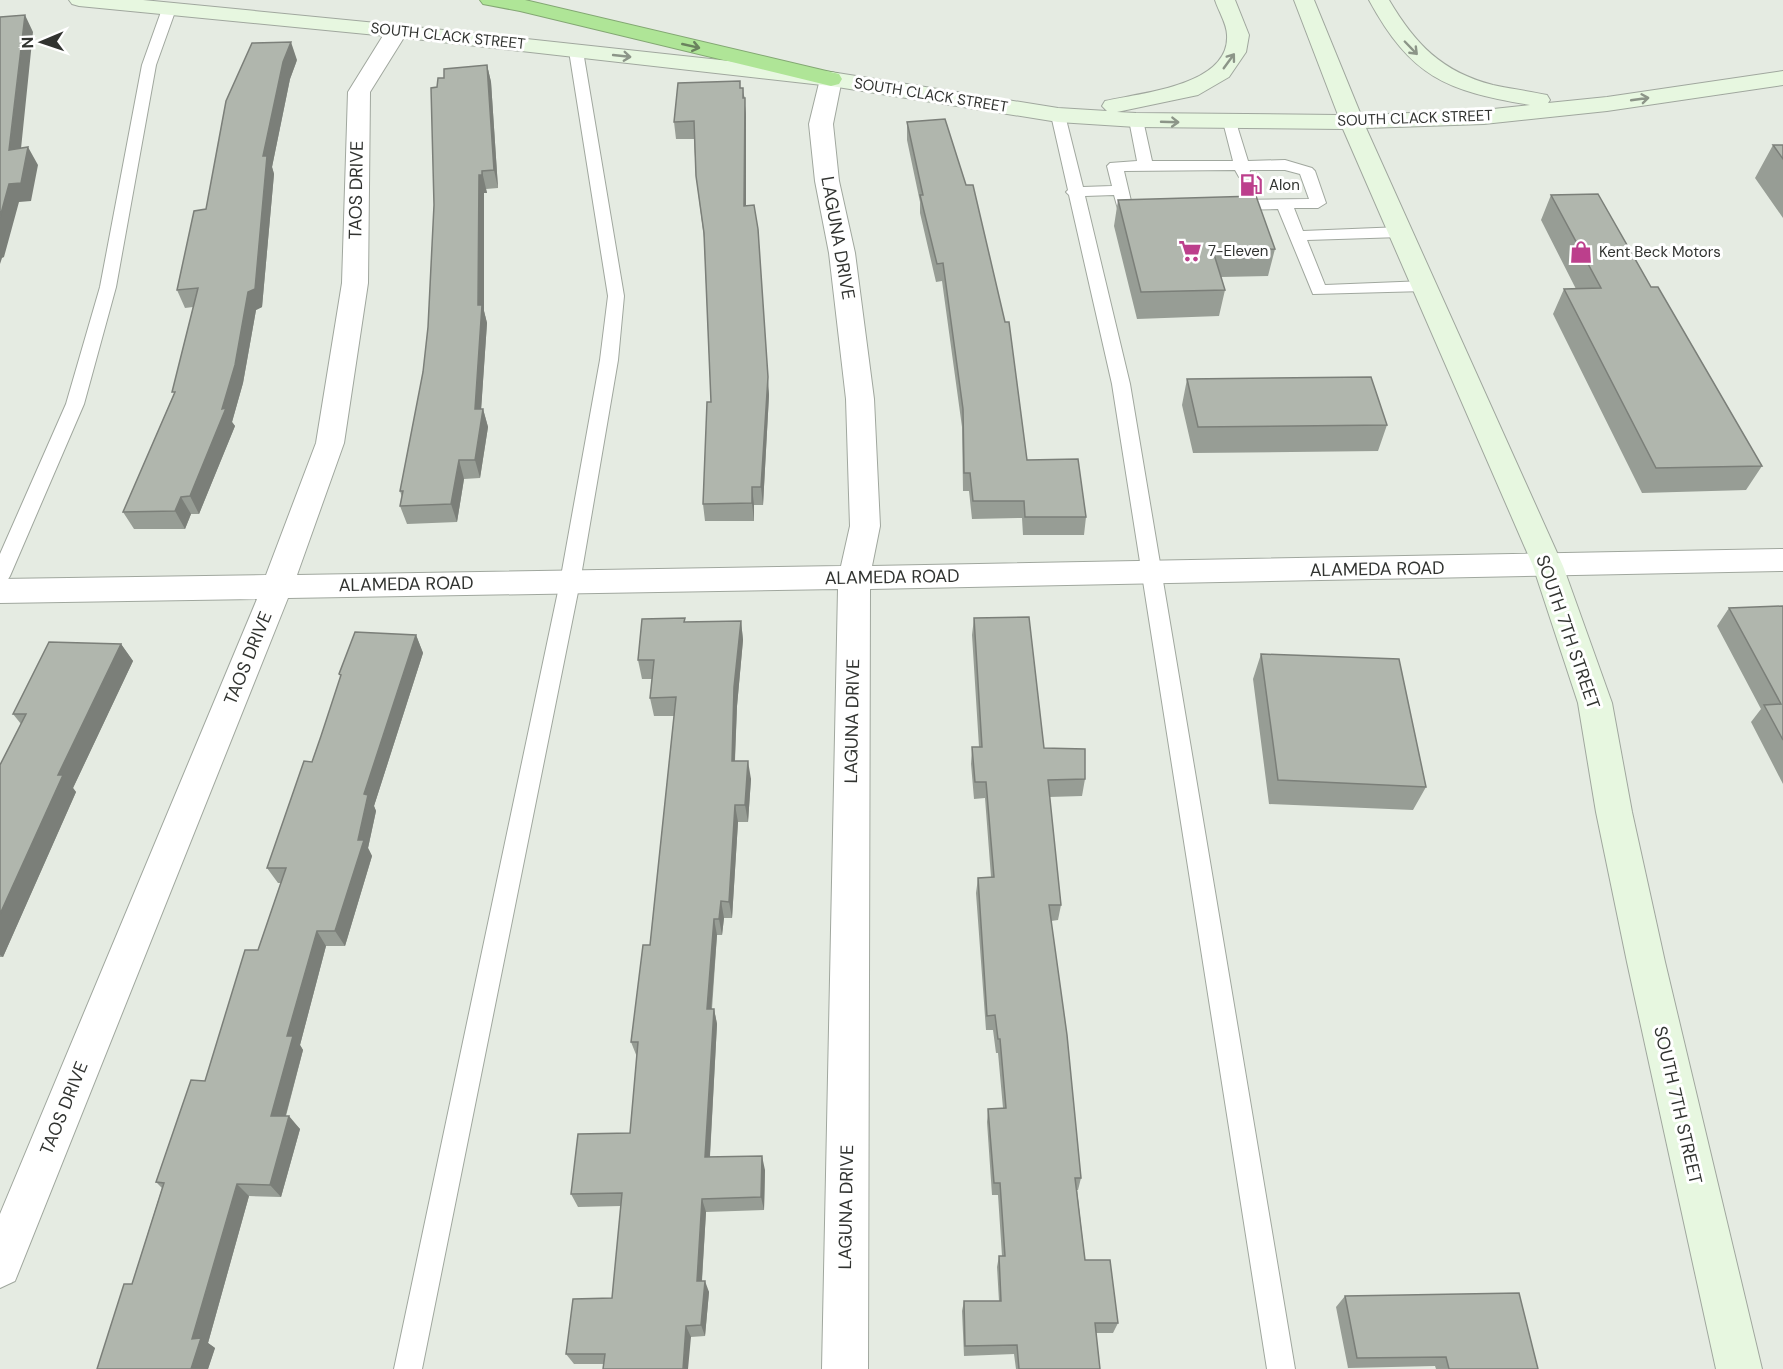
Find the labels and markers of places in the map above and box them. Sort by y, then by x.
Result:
fuel station icon: Alon [1238,172,1264,198]
place label: Alon [1269,175,1300,195]
supermarket icon: 7-Eleven [1177,238,1203,264]
shop icon: Kent Beck Motors [1568,239,1594,265]
place label: 7-Eleven [1208,241,1268,261]
place label: Kent Beck Motors [1599,242,1721,262]

